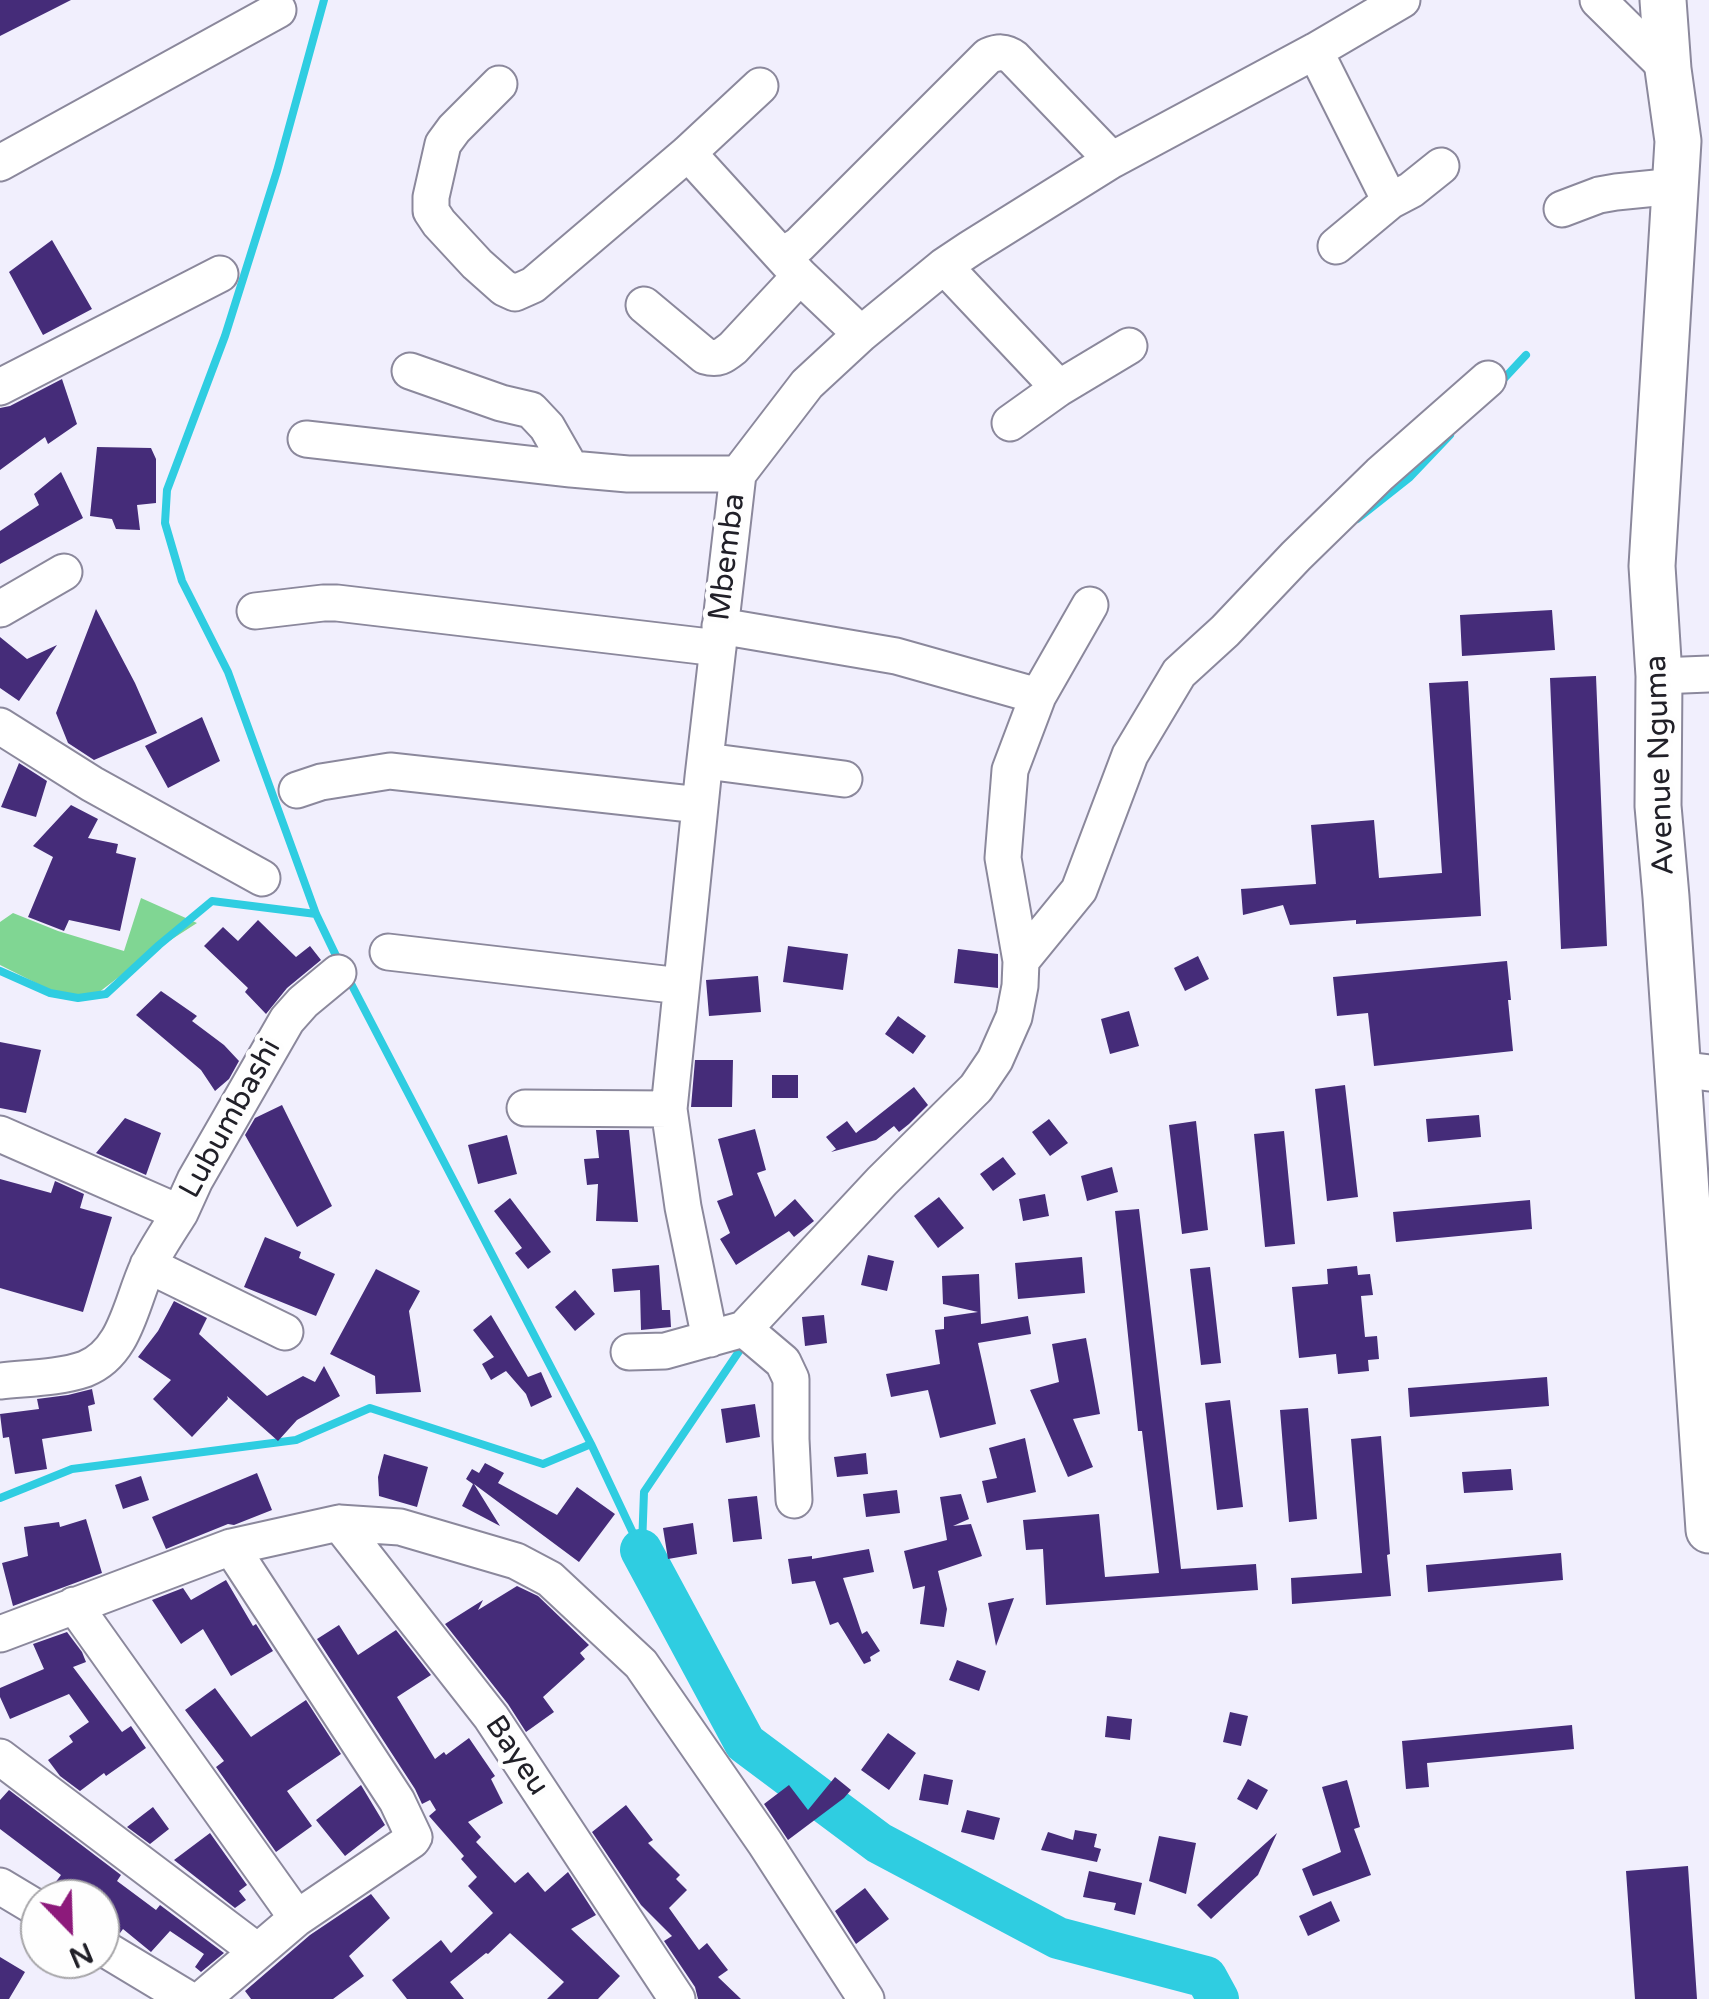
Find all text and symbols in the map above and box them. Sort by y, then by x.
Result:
street label: Mbemba [702,491,754,623]
street label: Avenue Nguma [1639,654,1683,876]
street label: Lubumbashi [173,1033,289,1205]
street label: Bayeu [476,1709,556,1803]
north arrow [20,1879,120,1979]
text: N [64,1935,98,1975]

